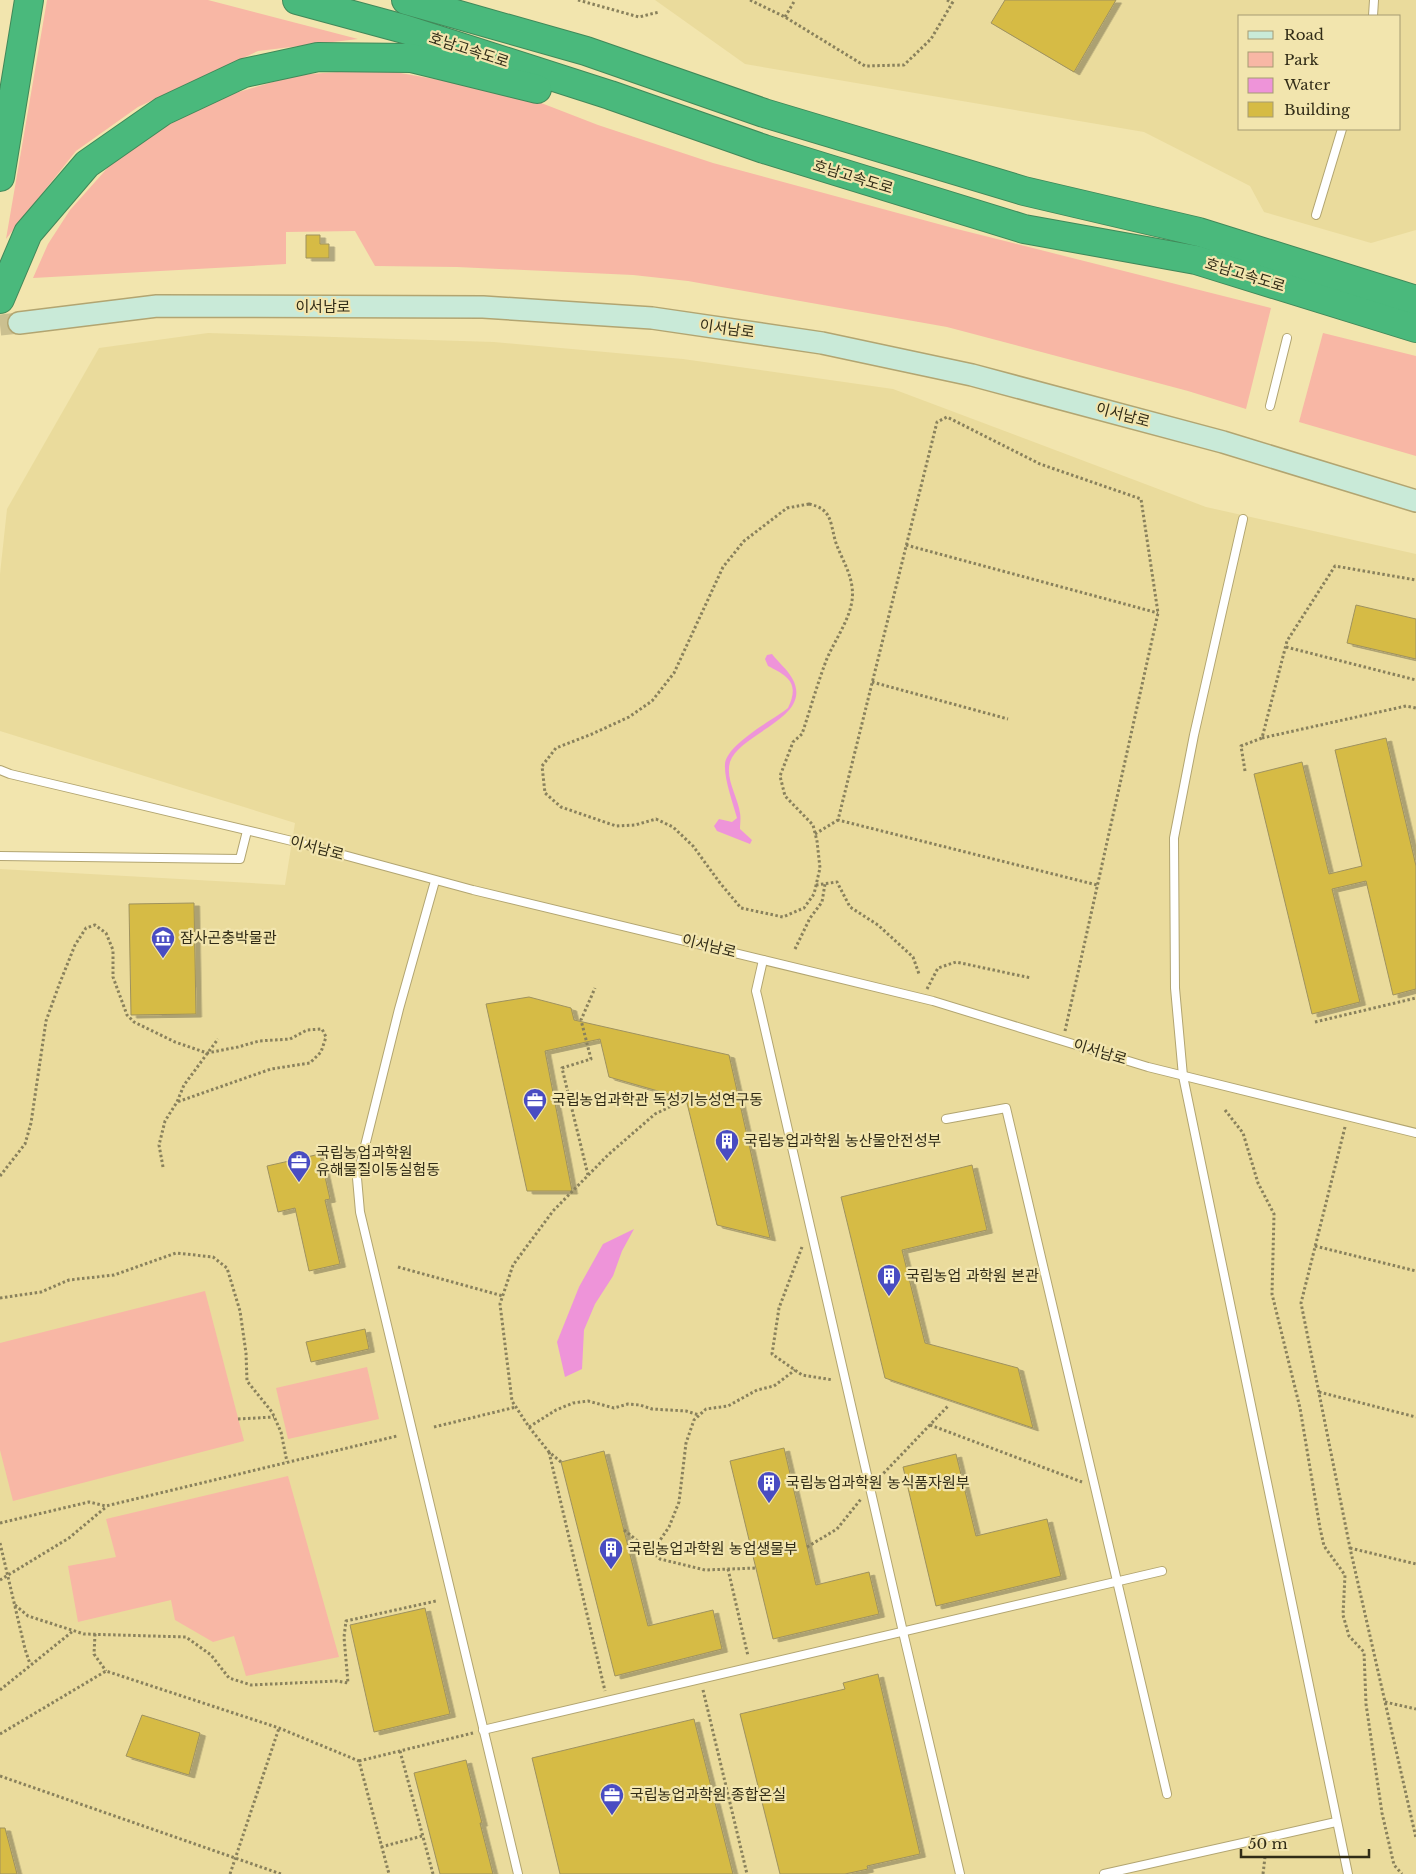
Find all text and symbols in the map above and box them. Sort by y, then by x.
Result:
legend [1238,15,1401,130]
text: Road [1284,25,1324,44]
street label: 호남고속도로 [427,28,511,71]
text: Park [1284,50,1320,69]
text: Water [1283,75,1331,94]
text: Building [1284,100,1351,119]
street label: 호남고속도로 [811,155,896,198]
street label: 호남고속도로 [1203,253,1288,296]
street label: 이서남로 [295,297,351,316]
street label: 이서남로 [698,315,756,342]
street label: 이서남로 [1094,398,1152,431]
street label: 이서남로 [288,831,346,864]
museum icon: 잠사곤충박물관 [150,925,176,959]
place label: 잠사곤충박물관 [180,928,277,947]
street label: 이서남로 [680,930,738,961]
street label: 이서남로 [1071,1034,1129,1069]
office icon: 국립농업과학관 독성기능성연구동 [522,1087,548,1121]
place label: 국립농업과학관 독성기능성연구동 [552,1090,763,1109]
building icon: 국립농업과학원 농산물안전성부 [714,1128,740,1162]
place label: 국립농업과학원 농산물안전성부 [744,1131,942,1150]
place label: 국립농업과학원 유해물질이동실험동 [316,1143,440,1179]
office icon: 국립농업과학원 유해물질이동실험동 [286,1149,312,1183]
building icon: 국립농업 과학원 본관 [876,1263,902,1297]
place label: 국립농업 과학원 본관 [906,1266,1039,1285]
building icon: 국립농업과학원 농식품자원부 [756,1470,782,1504]
place label: 국립농업과학원 농식품자원부 [786,1473,970,1492]
building icon: 국립농업과학원 농업생물부 [598,1536,624,1570]
place label: 국립농업과학원 농업생물부 [628,1539,798,1558]
office icon: 국립농업과학원 종합온실 [599,1782,625,1816]
place label: 국립농업과학원 종합온실 [630,1785,786,1804]
scale bar [1241,1826,1368,1858]
text: 50 m [1248,1834,1288,1853]

